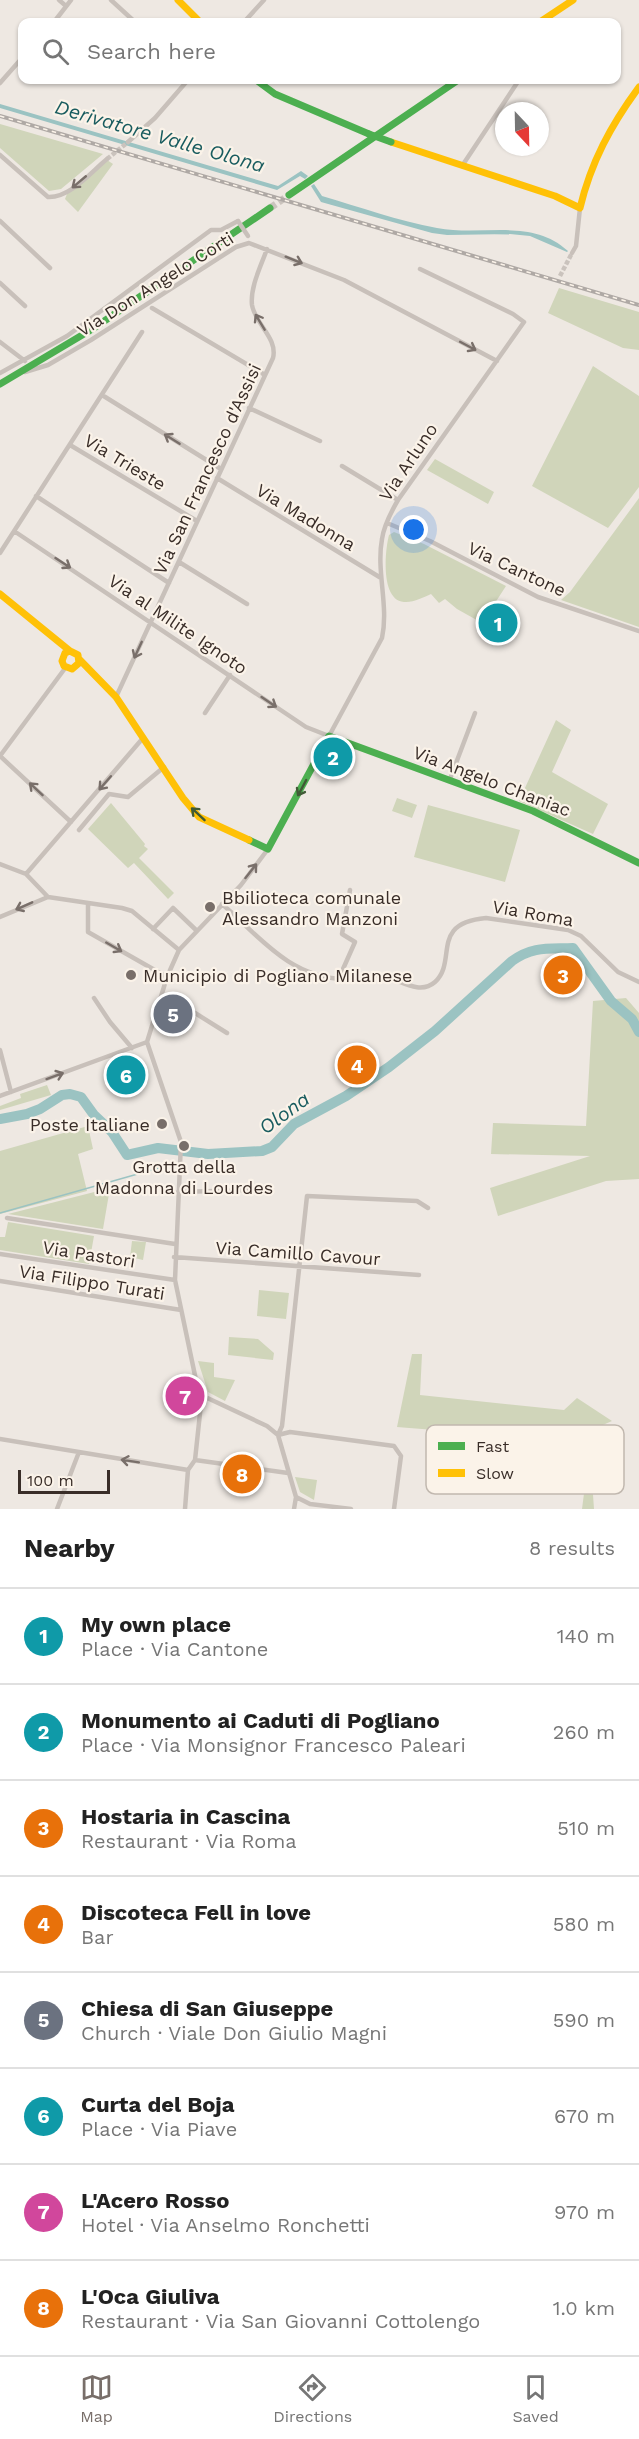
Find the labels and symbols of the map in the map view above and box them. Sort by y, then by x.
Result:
water label: Derivatore Valle Olona [52,95,268,177]
north arrow [495,102,549,156]
one-way arrow [71,176,87,189]
street label: Via Don Angelo Corti [73,227,237,341]
one-way arrow [284,255,302,266]
one-way arrow [253,314,265,331]
one-way arrow [459,340,477,352]
street label: Via San Francesco d'Assisi [149,360,265,578]
street label: Via Arluno [374,419,442,505]
street label: Via Trieste [80,429,170,495]
one-way arrow [164,432,181,444]
street label: Via Madonna [252,479,360,555]
your location [399,515,428,544]
street label: Via Cantone [465,537,569,601]
one-way arrow [54,557,71,569]
street label: Via al Milite Ignoto [105,570,251,678]
pin: 1 [478,600,518,646]
one-way arrow [131,641,143,659]
one-way arrow [261,696,277,708]
pin: 2 [314,734,352,780]
street label: Via Angelo Chaniac [410,741,574,821]
one-way arrow [98,775,112,790]
one-way arrow [296,778,307,796]
one-way arrow [28,782,43,796]
one-way arrow [191,807,206,821]
one-way arrow [245,863,258,879]
place label: Bbilioteca comunale Alessandro Manzoni [222,887,401,929]
street label: Via Roma [491,896,575,930]
marker: Bbilioteca comunale Alessandro Manzoni [203,900,217,914]
one-way arrow [15,901,33,913]
one-way arrow [105,942,123,953]
pin: 3 [544,952,582,998]
place label: Municipio di Pogliano Milanese [143,965,412,986]
marker: Municipio di Pogliano Milanese [124,968,138,982]
pin: 5 [154,992,192,1036]
pin: 4 [338,1042,376,1088]
pin: 6 [106,1052,146,1098]
one-way arrow [45,1070,64,1081]
water label: Olona [254,1087,314,1139]
place label: Poste Italiane [30,1114,150,1135]
marker: Poste Italiane [155,1117,169,1131]
marker: Grotta della Madonna di Lourdes [177,1139,191,1153]
place label: Grotta della Madonna di Lourdes [95,1156,273,1198]
street label: Via Pastori [41,1236,137,1272]
street label: Via Camillo Cavour [215,1237,381,1269]
street label: Via Filippo Turati [18,1260,166,1304]
pin: 7 [166,1374,204,1418]
legend [426,1425,624,1494]
text: Fast [476,1437,509,1456]
pin: 8 [222,1452,262,1496]
one-way arrow [121,1455,141,1466]
text: Slow [476,1464,514,1483]
scale bar [18,1467,110,1494]

